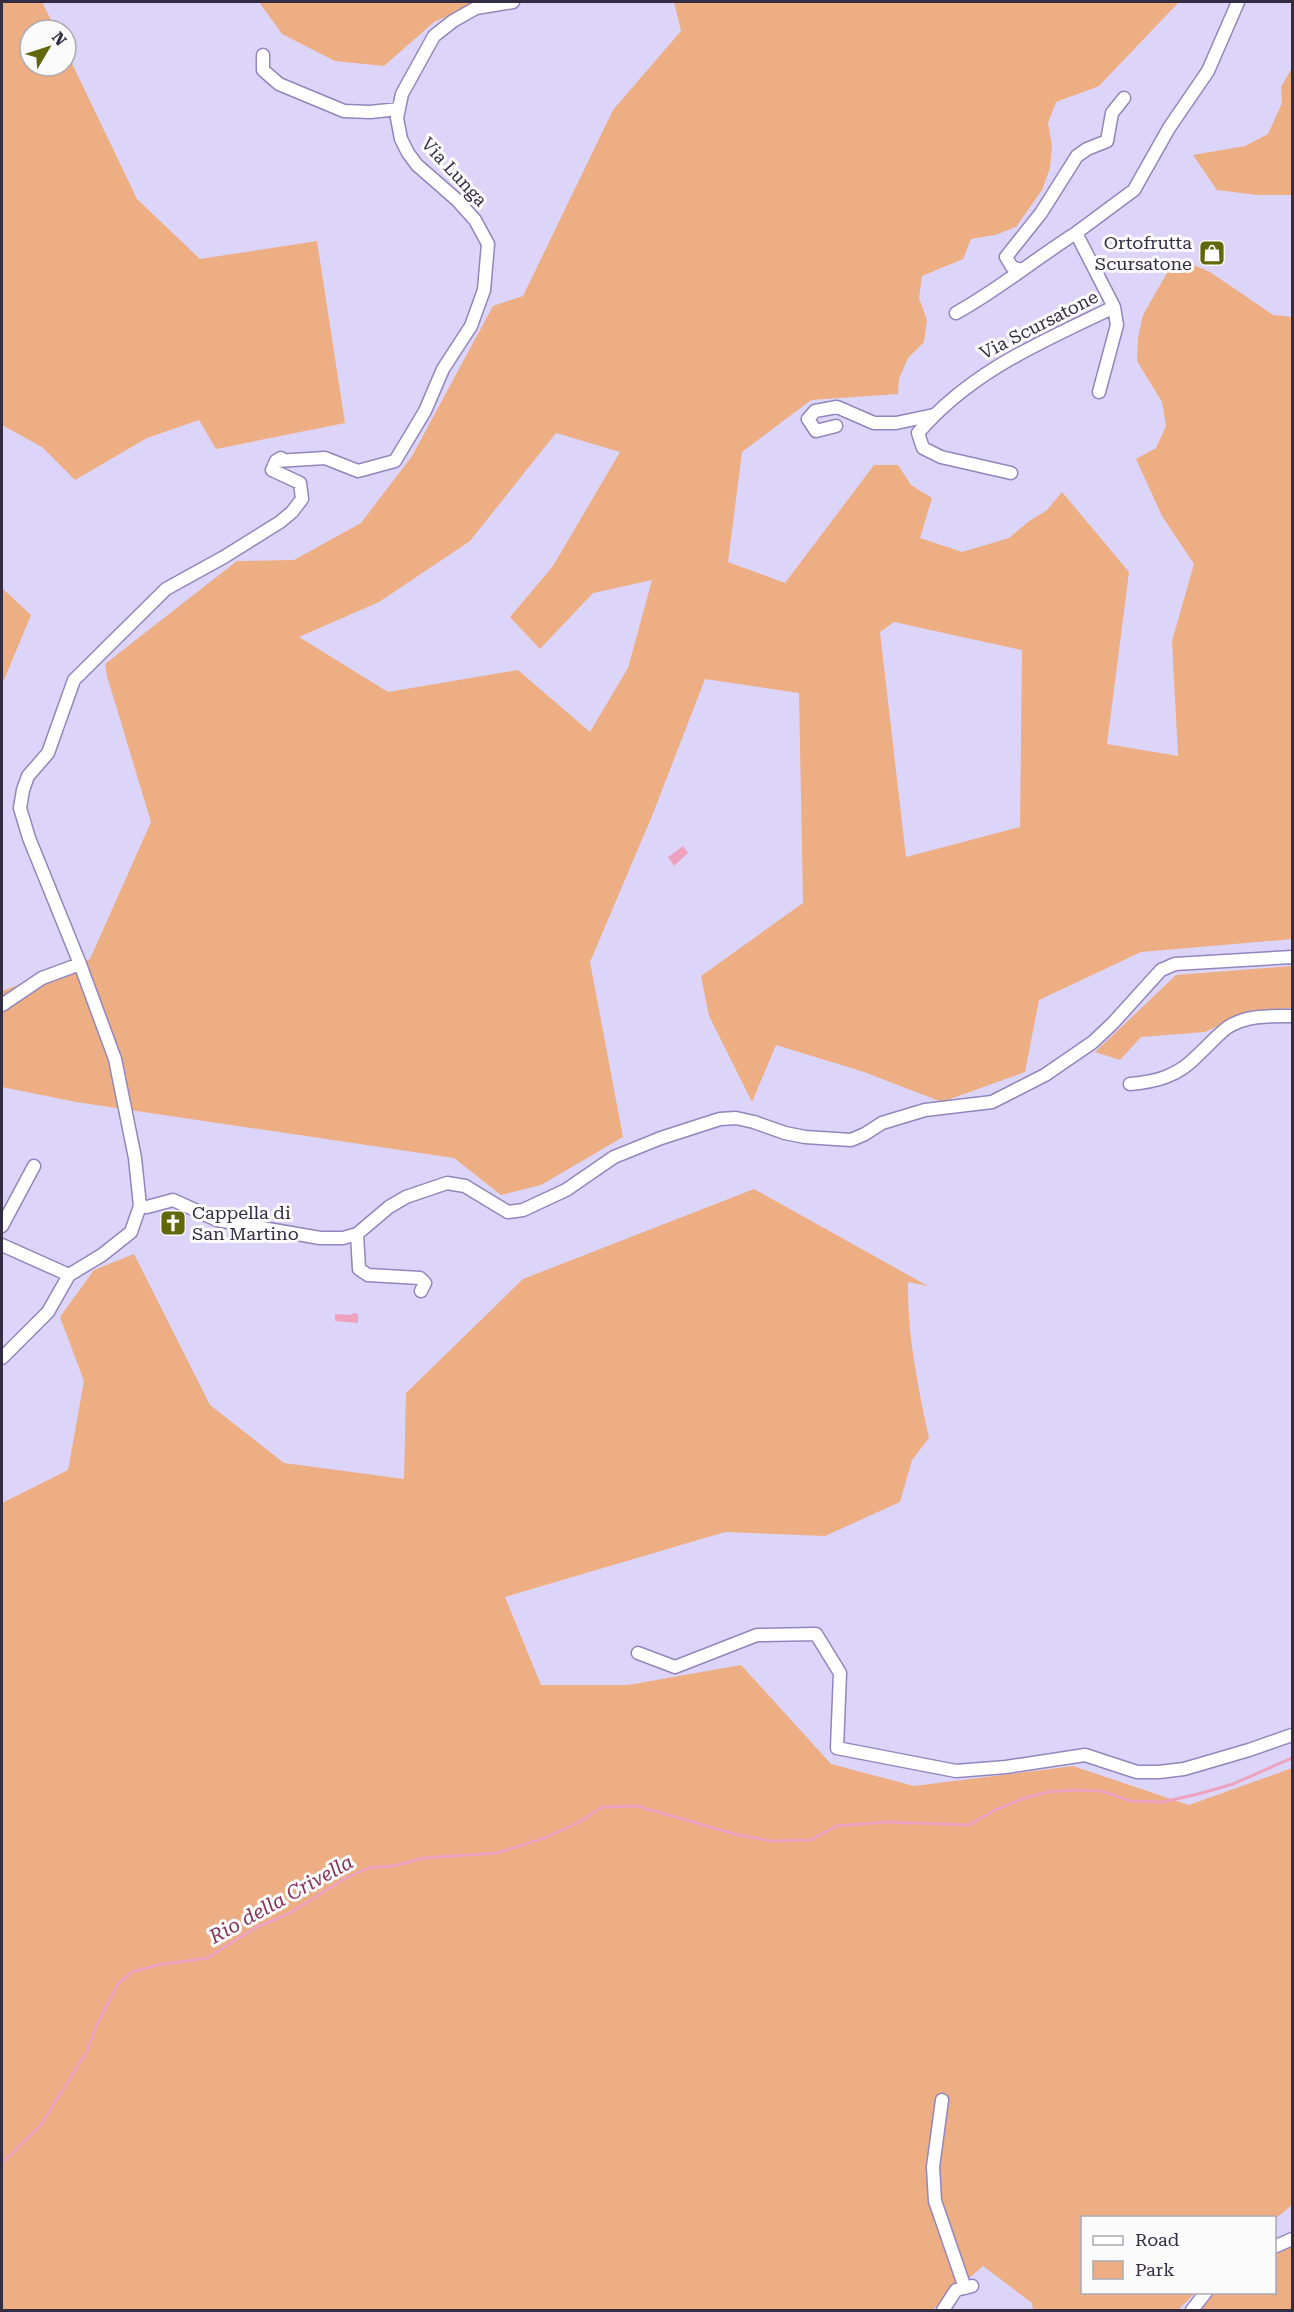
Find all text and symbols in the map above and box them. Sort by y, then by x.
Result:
north arrow [18,18,78,78]
text: N [48,28,71,50]
street label: Via Lunga [417,133,492,211]
place label: Ortofrutta Scursatone [1095,232,1192,274]
shop icon: Ortofrutta Scursatone [1197,238,1227,268]
street label: Via Scursatone [976,286,1102,363]
place label: Cappella di San Martino [192,1202,299,1244]
church icon: Cappella di San Martino [158,1208,188,1238]
water label: Rio della Crivella [204,1849,357,1949]
legend [1081,2216,1276,2294]
text: Road [1135,2229,1180,2250]
text: Park [1135,2259,1175,2280]

